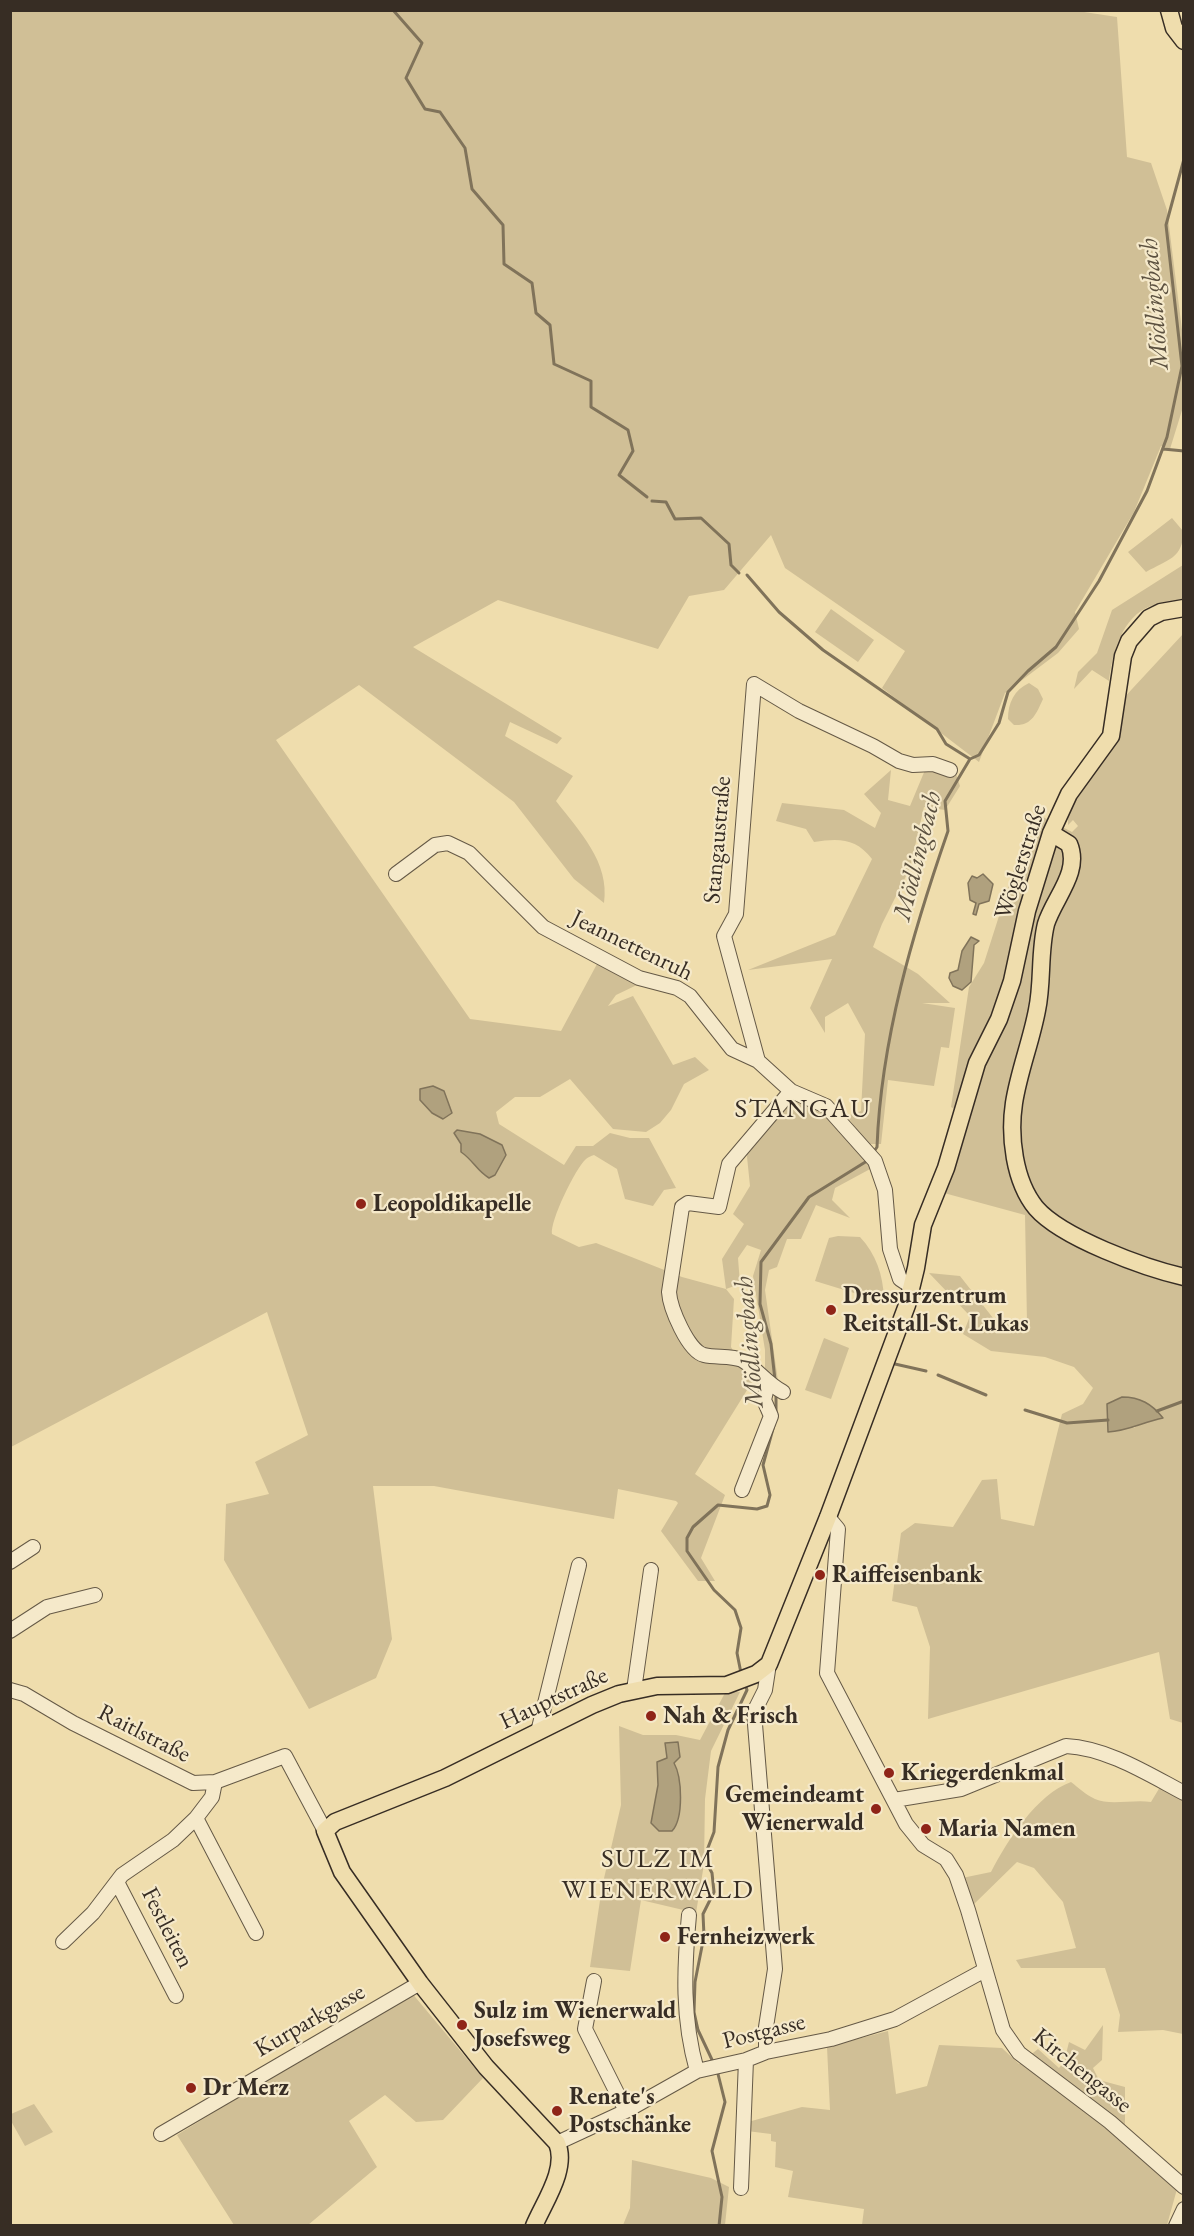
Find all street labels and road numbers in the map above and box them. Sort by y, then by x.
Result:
street label: Stangaustraße [698,775,738,905]
street label: Wöglerstraße [989,801,1053,923]
street label: Jeannettenruh [566,904,698,988]
street label: Hauptstraße [495,1661,613,1737]
street label: Raitlstraße [93,1698,195,1770]
street label: Festleiten [134,1883,200,1973]
street label: Kurparkgasse [250,1978,370,2064]
street label: Postgasse [720,2008,808,2056]
street label: Kirchengasse [1027,2022,1137,2120]

